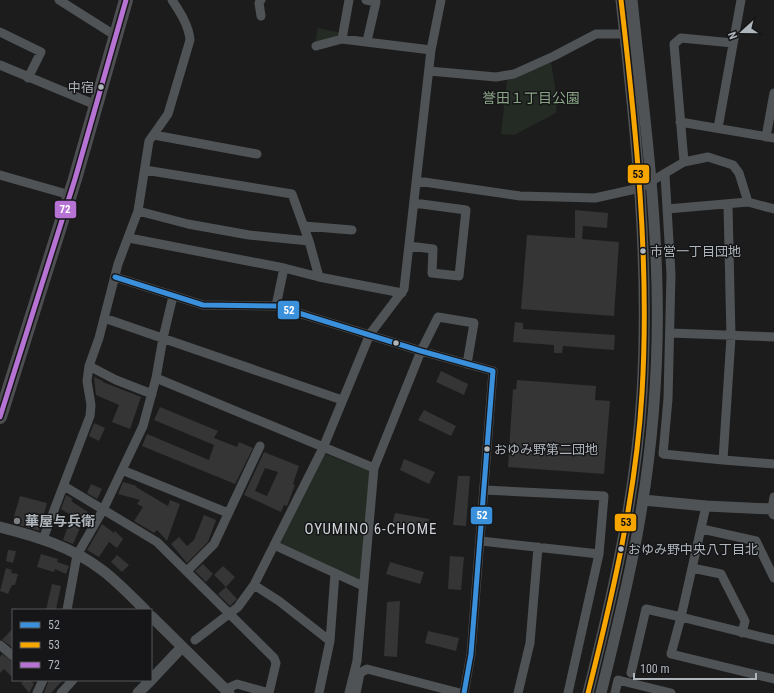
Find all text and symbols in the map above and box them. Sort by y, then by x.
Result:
north arrow [722,12,762,52]
text: N [726,30,740,41]
place label: 中宿 [68,80,94,95]
marker: 中宿 [96,82,106,92]
park label: 誉田１丁目公園 [482,90,580,106]
line badge: 53 [627,164,650,184]
text: 53 [632,168,644,181]
line badge: 72 [54,200,77,219]
text: 72 [59,203,71,216]
place label: 市営一丁目団地 [650,244,741,259]
marker: 市営一丁目団地 [638,246,648,256]
line badge: 52 [277,300,300,320]
text: 52 [283,304,295,317]
unlabelled marker [391,338,401,348]
place label: おゆみ野第二団地 [494,442,598,457]
marker: おゆみ野第二団地 [482,444,492,454]
line badge: 52 [470,506,493,525]
text: 52 [476,509,488,522]
place label: 華屋与兵衛 [25,513,95,529]
line badge: 53 [614,513,637,532]
marker: 華屋与兵衛 [12,516,22,526]
text: 53 [620,516,632,529]
district label: OYUMINO 6-CHOME [305,520,437,538]
place label: おゆみ野中央八丁目北 [628,542,758,557]
marker: おゆみ野中央八丁目北 [616,544,626,554]
legend [12,609,152,681]
text: 52 [48,618,60,632]
text: 53 [48,638,60,652]
scale bar [634,655,756,681]
text: 72 [48,658,60,672]
text: 100 m [640,662,670,676]

